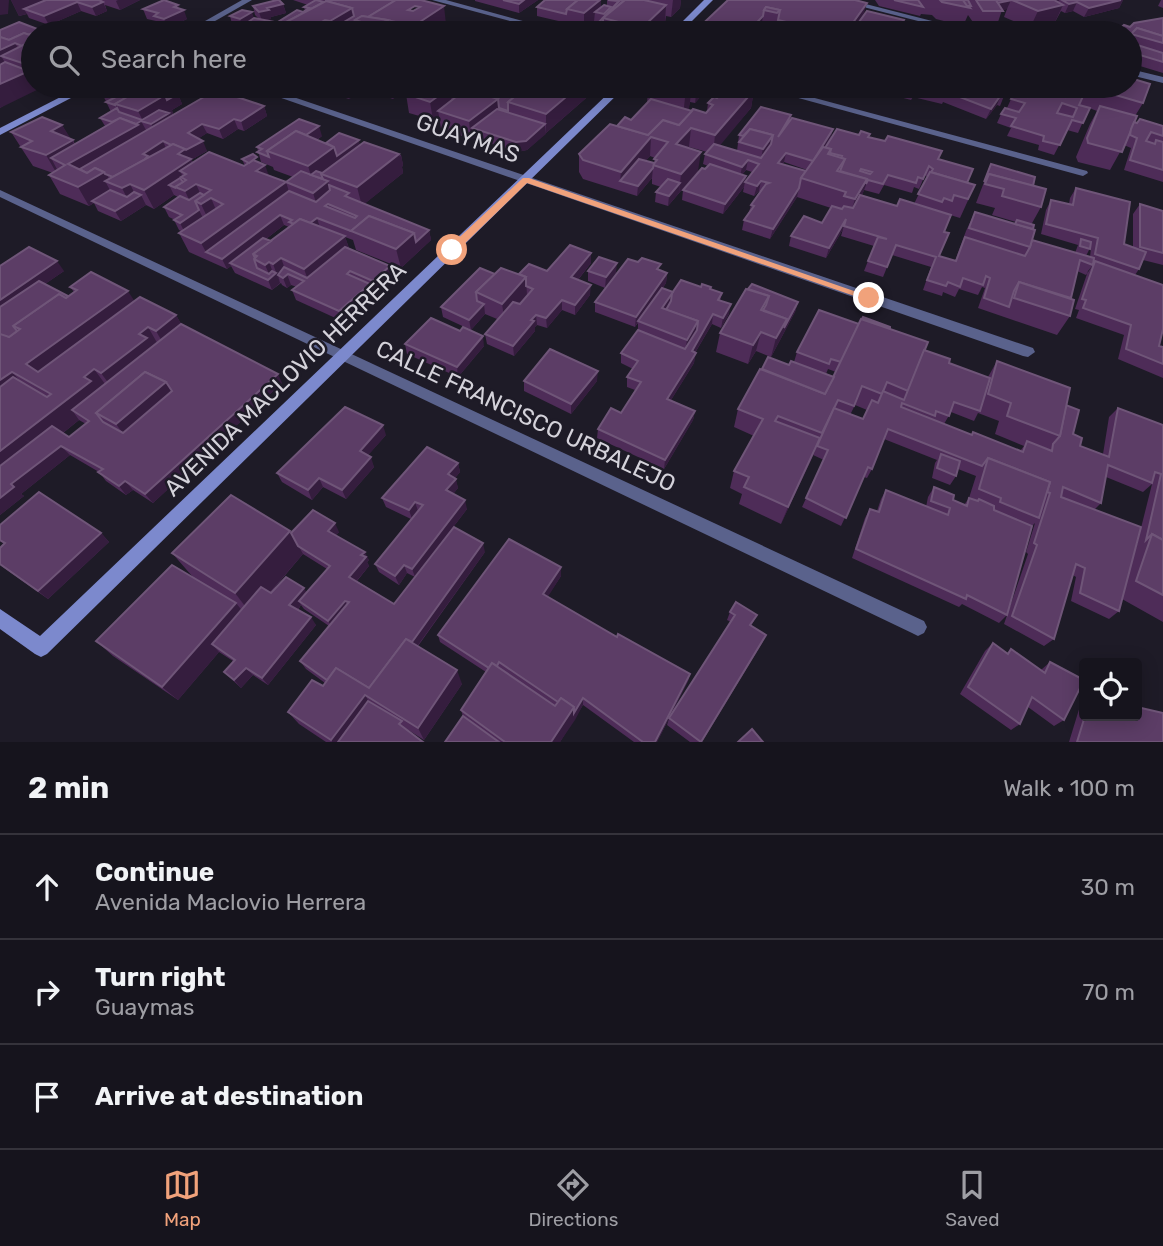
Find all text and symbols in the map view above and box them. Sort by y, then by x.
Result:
search box [21,21,1142,98]
icon: search [45,41,83,79]
text: Search here [101,44,247,75]
street label: GUAYMAS [412,107,524,169]
route start [436,234,467,265]
street label: AVENIDA MACLOVIO HERRERA [158,256,412,502]
route end [853,282,884,313]
street label: CALLE FRANCISCO URBALEJO [372,334,680,498]
map controls [1079,658,1142,721]
button: locate [1079,658,1142,721]
text: 2 min [28,770,109,806]
text: Walk · 100 m [1003,774,1135,802]
text: Continue [95,857,214,888]
icon: ahead [28,868,66,906]
text: 30 m [1080,873,1135,901]
text: Avenida Maclovio Herrera [95,888,366,916]
text: Turn right [95,962,225,993]
icon: right [28,973,66,1011]
text: 70 m [1083,978,1135,1006]
text: Guaymas [95,993,195,1021]
icon: arrive [28,1078,66,1116]
text: Arrive at destination [95,1081,363,1112]
tab: Map [163,1166,201,1231]
tab: Directions [528,1166,618,1231]
tab: Saved [945,1166,1000,1231]

